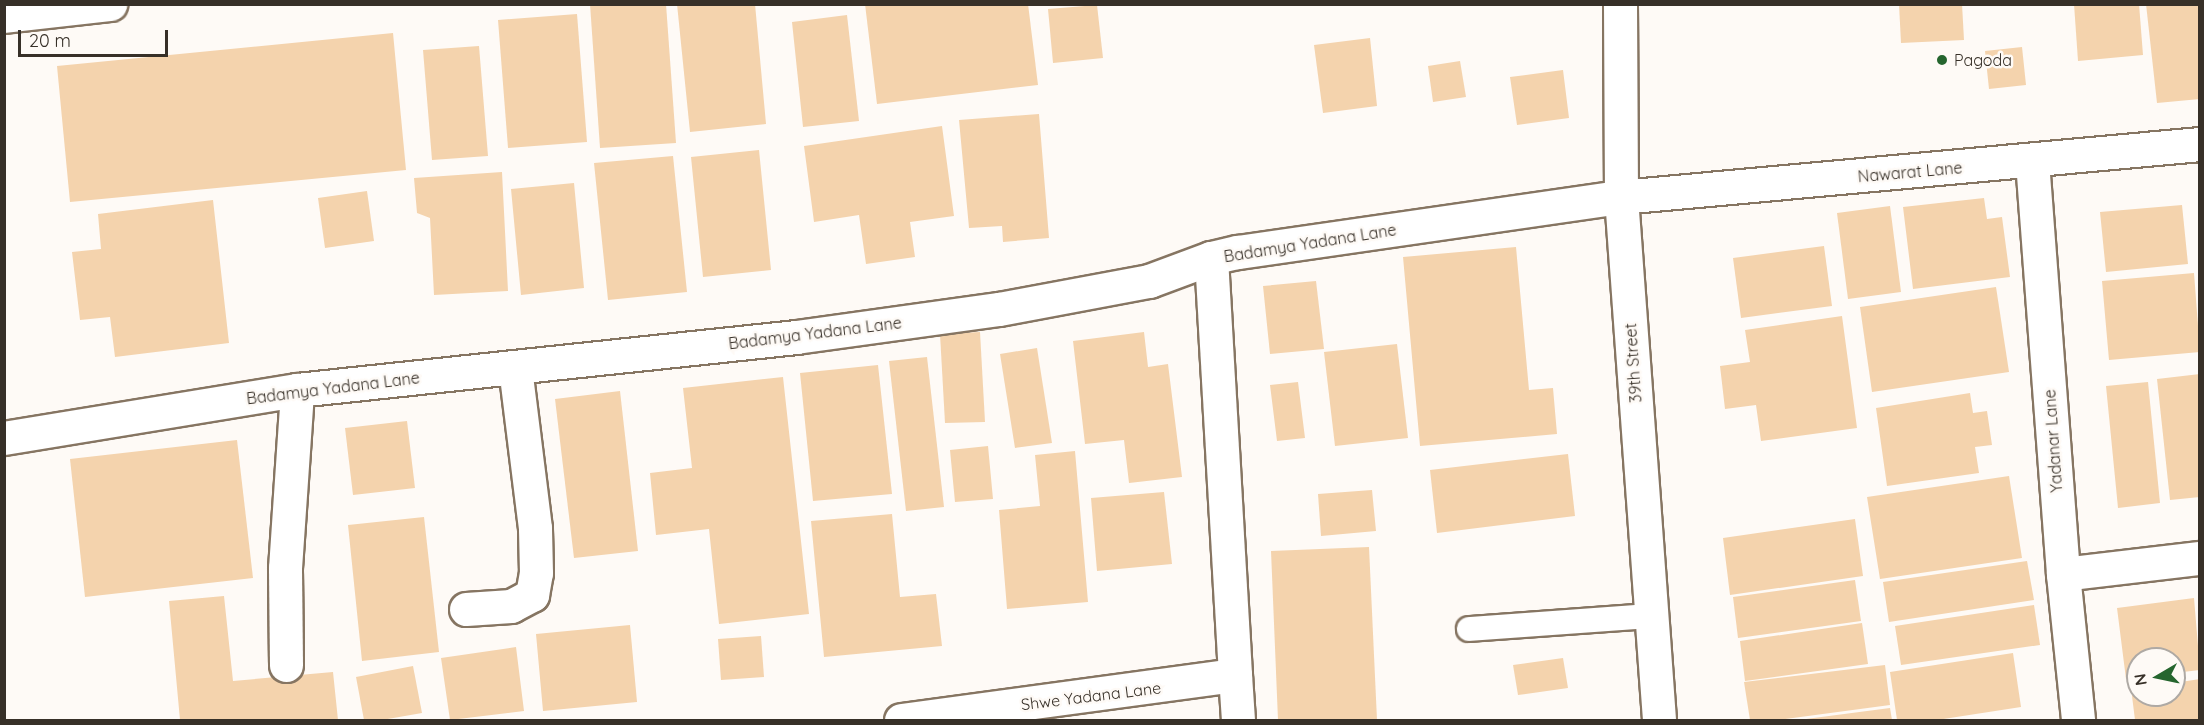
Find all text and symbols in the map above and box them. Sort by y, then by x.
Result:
scale bar [21,18,171,56]
text: 20 m [29,29,71,52]
place label: Pagoda [1954,50,2012,70]
marker: Pagoda [1935,53,1949,67]
street label: Nawarat Lane [1857,158,1963,186]
street label: Badamya Yadana Lane [1222,220,1398,266]
street label: Badamya Yadana Lane [727,313,903,353]
street label: 39th Street [1621,322,1645,404]
street label: Badamya Yadana Lane [245,368,421,408]
street label: Yadanar Lane [2040,389,2066,493]
north arrow [2126,647,2186,707]
text: N [2129,672,2151,687]
street label: Shwe Yadana Lane [1020,678,1162,714]

